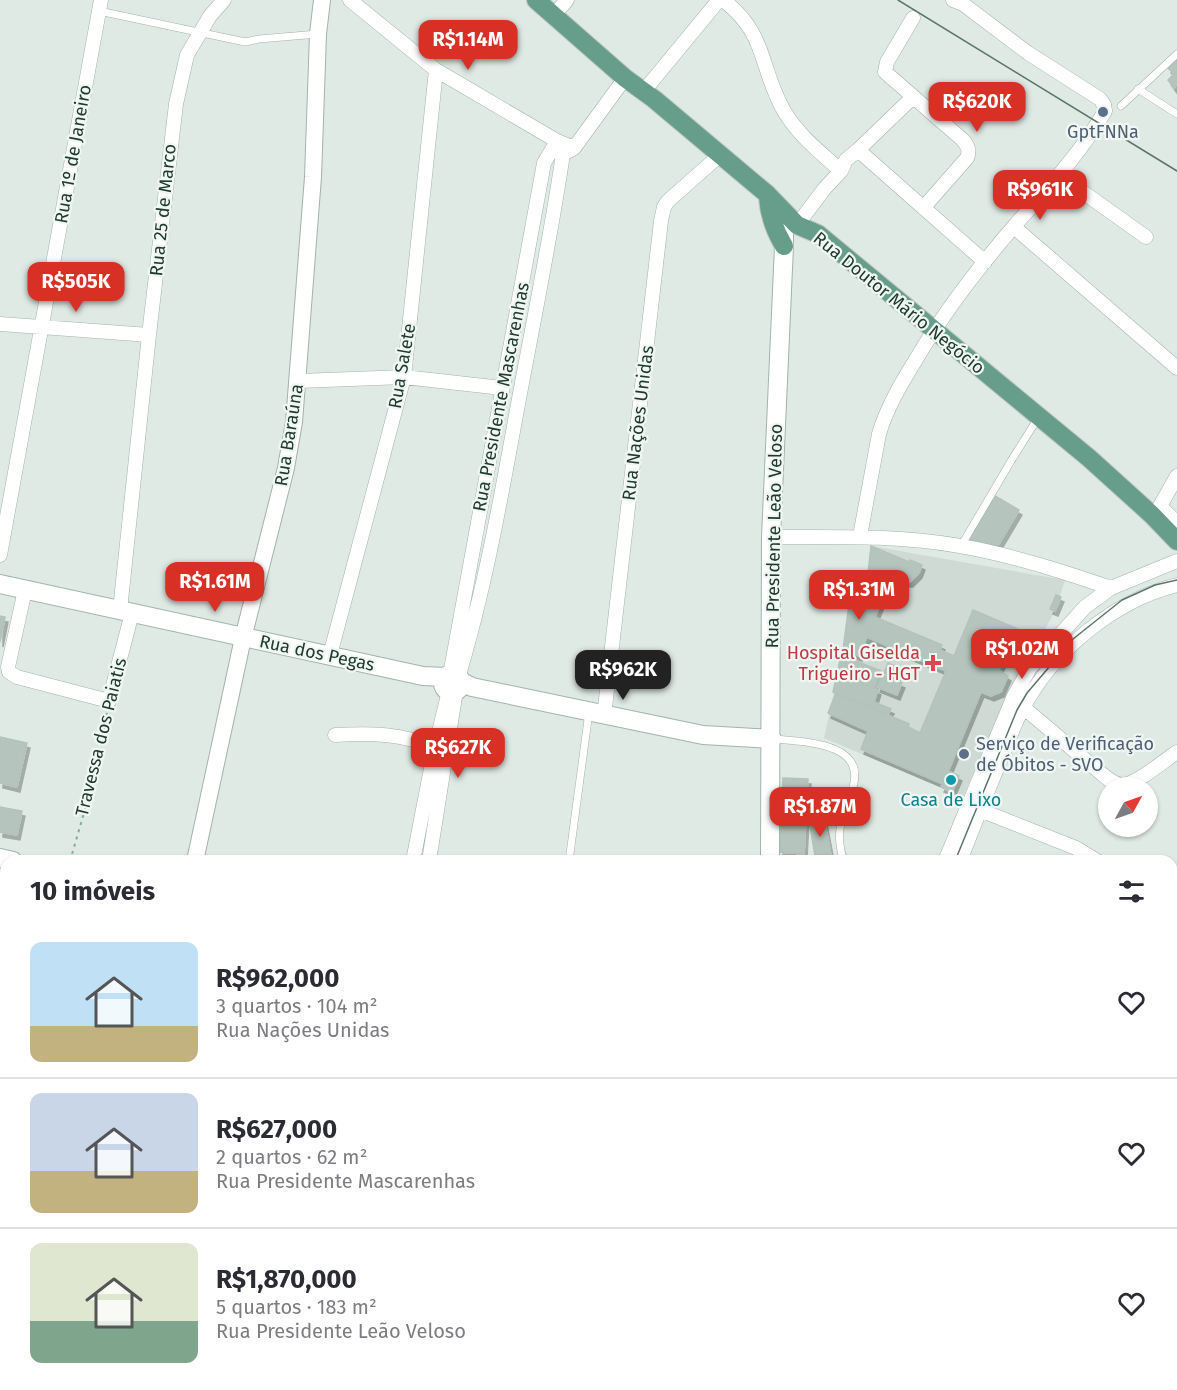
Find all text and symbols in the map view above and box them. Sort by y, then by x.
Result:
pin: R$1.14M [413,20,523,71]
text: R$1.14M [433,27,503,51]
pin: R$620K [928,82,1026,133]
street label: Rua 1º de Janeiro [50,83,96,225]
text: R$620K [943,89,1011,113]
marker: GptFNNa [1096,105,1110,119]
place label: GptFNNa [1067,121,1139,143]
street label: Rua 25 de Marco [145,143,181,277]
pin: R$961K [991,170,1089,221]
text: R$961K [1007,177,1073,201]
street label: Rua Doutor Mário Negócio [809,227,989,379]
pin: R$505K [27,262,125,313]
text: R$505K [42,269,110,293]
street label: Rua Presidente Mascarenhas [468,280,534,514]
street label: Rua Salete [384,322,420,410]
street label: Rua Nações Unidas [618,344,658,502]
street label: Rua Baraúna [270,382,308,488]
street label: Rua Presidente Leão Veloso [761,423,787,649]
pin: R$1.61M [160,562,270,613]
text: R$1.61M [179,569,251,593]
pin: R$1.31M [804,570,914,621]
text: R$1.31M [823,577,895,601]
pin: R$1.02M [967,629,1077,680]
street label: Rua dos Pegas [257,630,377,676]
text: R$1.02M [985,636,1059,660]
place label: Hospital Giselda Trigueiro - HGT [787,642,921,685]
pin: R$962K [574,650,672,701]
marker: Hospital Giselda Trigueiro - HGT [924,654,942,672]
street label: Travessa dos Paiatis [71,655,131,819]
text: R$962K [589,657,657,681]
pin: R$627K [409,728,507,779]
place label: Serviço de Verificação de Óbitos - SVO [976,733,1154,776]
text: R$627K [425,735,491,759]
marker: Serviço de Verificação de Óbitos - SVO [957,747,971,761]
marker: Casa de Lixo [944,773,958,787]
north arrow [1098,777,1158,837]
map controls [1098,777,1158,837]
pin: R$1.87M [765,787,875,838]
place label: Casa de Lixo [901,789,1001,811]
text: R$1.87M [784,794,856,818]
icon: filters [1115,875,1148,908]
text: 10 imóveis [30,876,155,907]
text: R$962,000 [216,963,339,994]
icon: home [78,966,150,1038]
icon: heart [1115,986,1148,1019]
text: 3 quartos · 104 m² [216,994,378,1018]
text: Rua Nações Unidas [216,1018,389,1042]
text: R$627,000 [216,1114,337,1145]
icon: home [78,1117,150,1189]
icon: heart [1115,1137,1148,1170]
text: 2 quartos · 62 m² [216,1145,367,1169]
text: Rua Presidente Mascarenhas [216,1169,475,1193]
text: R$1,870,000 [216,1264,357,1295]
icon: home [78,1267,150,1339]
icon: heart [1115,1287,1148,1320]
text: 5 quartos · 183 m² [216,1295,377,1319]
text: Rua Presidente Leão Veloso [216,1319,466,1343]

